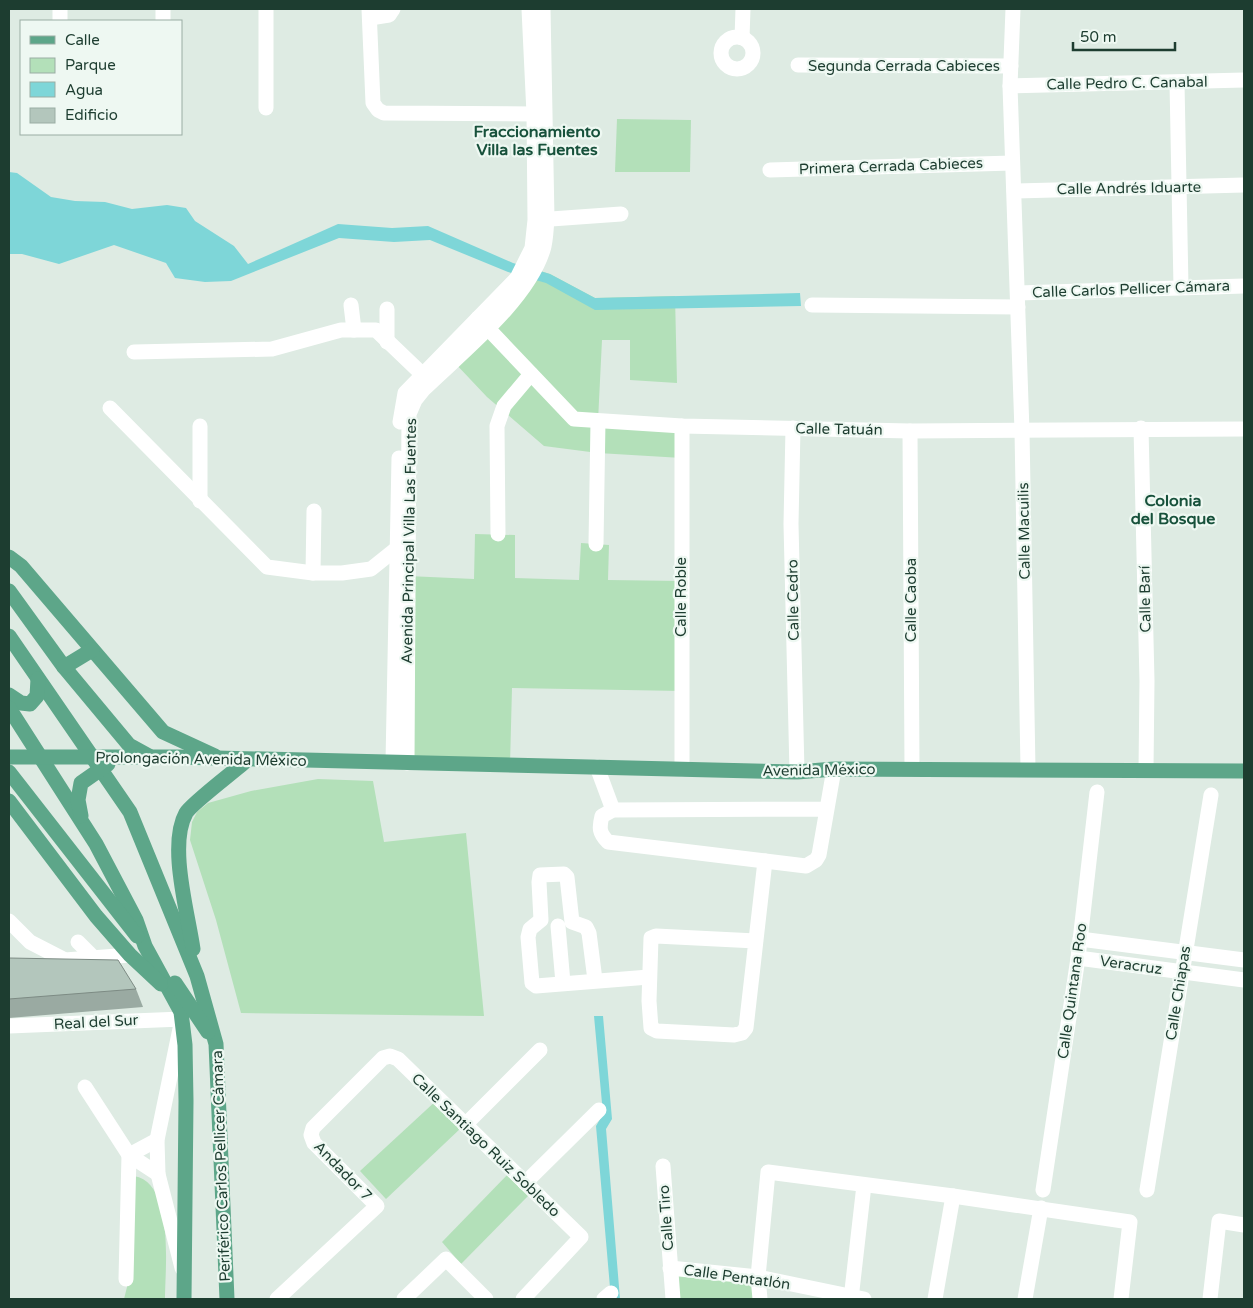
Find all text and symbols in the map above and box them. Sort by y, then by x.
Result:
legend [20,20,182,135]
scale bar [1073,20,1176,52]
text: 50 m [1080,28,1117,46]
text: Calle [65,31,100,49]
text: Parque [65,56,116,74]
street label: Segunda Cerrada Cabieces [808,57,1000,75]
street label: Calle Pedro C. Canabal [1046,73,1208,93]
text: Agua [65,81,103,99]
text: Edificio [65,106,118,124]
district label: Fraccionamiento Villa las Fuentes [474,122,601,160]
street label: Primera Cerrada Cabieces [799,154,983,178]
street label: Calle Andrés Iduarte [1057,178,1201,198]
street label: Calle Carlos Pellicer Cámara [1032,277,1230,301]
street label: Avenida Principal Villa Las Fuentes [398,418,420,664]
street label: Calle Tatuán [795,419,883,439]
street label: Calle Macuilis [1014,482,1034,580]
district label: Colonia del Bosque [1131,491,1215,529]
street label: Calle Roble [672,557,690,637]
street label: Calle Caoba [902,558,920,642]
street label: Calle Cedro [783,559,803,641]
street label: Calle Barí [1135,565,1155,633]
street label: Prolongación Avenida México [95,748,307,770]
street label: Avenida México [762,760,876,780]
street label: Calle Quintana Roo [1054,922,1090,1060]
street label: Calle Chiapas [1162,944,1194,1042]
street label: Veracruz [1099,952,1163,978]
street label: Real del Sur [53,1011,139,1033]
street label: Periférico Carlos Pellicer Cámara [208,1050,234,1282]
street label: Calle Santiago Ruiz Sobledo [408,1069,564,1221]
street label: Andador 7 [310,1137,376,1205]
street label: Calle Tiro [655,1184,677,1252]
street label: Calle Pentatlón [682,1261,792,1293]

